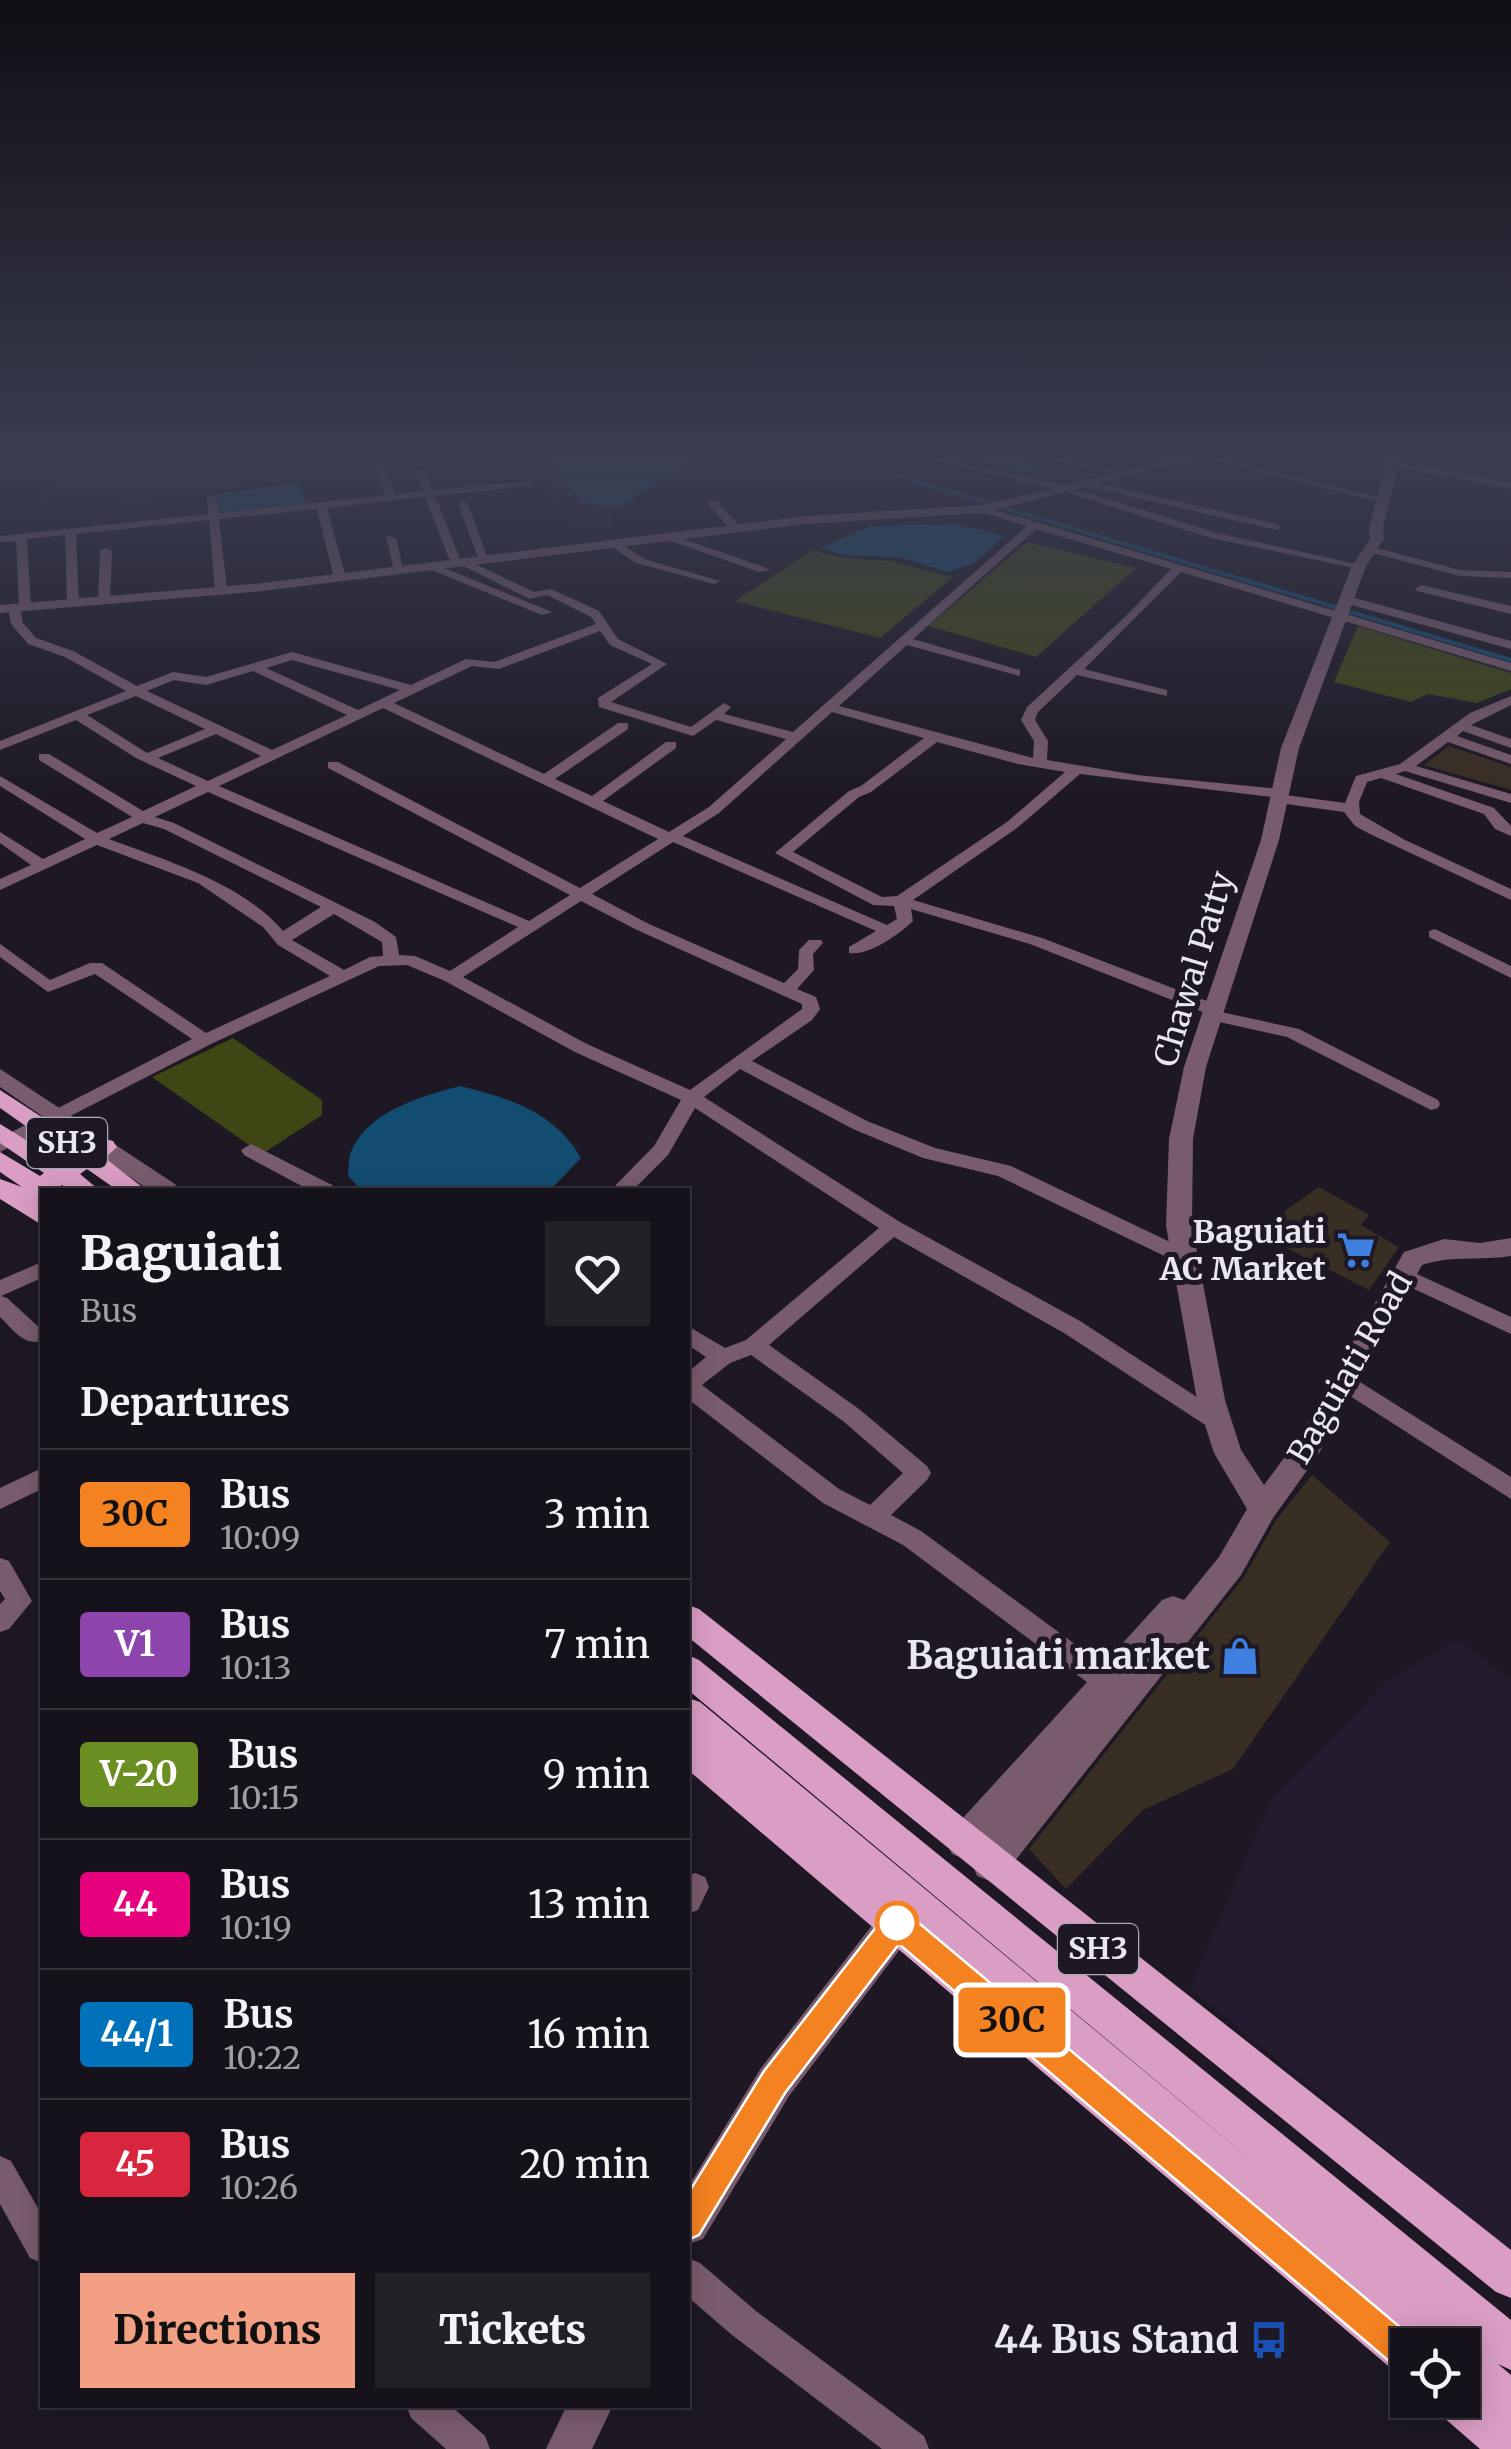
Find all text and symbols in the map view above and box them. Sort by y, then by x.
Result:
street label: Chawal Patty [1145,866,1243,1071]
road number: SH3 [27,1118,107,1168]
place label: Baguiati AC Market [1159,1212,1326,1289]
button: heart [545,1221,650,1326]
text: Baguiati [80,1223,282,1283]
supermarket icon: Baguiati AC Market [1335,1229,1377,1271]
street label: Baguiati Road [1279,1265,1421,1471]
text: Bus [80,1291,137,1331]
text: Departures [80,1379,290,1426]
text: Bus [220,1471,290,1518]
text: 3 min [544,1491,650,1538]
text: 30C [101,1492,169,1536]
text: 10:09 [220,1518,300,1558]
text: Bus [220,1601,290,1648]
text: 7 min [544,1621,650,1668]
text: V1 [115,1622,155,1666]
place label: Baguiati market [906,1632,1210,1679]
shop icon: Baguiati market [1219,1635,1261,1677]
text: 10:13 [220,1648,292,1688]
text: Bus [228,1731,298,1778]
text: 9 min [543,1751,650,1798]
text: V-20 [100,1752,178,1796]
text: 10:15 [228,1778,300,1818]
text: Bus [220,1861,290,1908]
text: 13 min [528,1881,650,1928]
text: 44 [113,1882,157,1926]
unlabelled marker [876,1902,918,1944]
text: 10:19 [220,1908,292,1948]
road number: SH3 [1058,1924,1138,1974]
line badge: 30C [954,1988,1070,2052]
text: Bus [223,1991,294,2038]
text: 30C [978,1998,1046,2042]
text: 16 min [527,2011,650,2058]
text: 44/1 [100,2012,173,2056]
text: 10:22 [223,2038,301,2078]
text: Bus [220,2121,290,2168]
text: 20 min [520,2141,650,2188]
text: 45 [115,2142,155,2186]
text: 10:26 [220,2168,298,2208]
button: Directions [80,2273,355,2388]
button: Tickets [375,2273,650,2388]
place label: 44 Bus Stand [994,2316,1239,2363]
bus stop icon: 44 Bus Stand [1248,2319,1290,2361]
map controls [1390,2328,1480,2418]
button: locate [1390,2328,1480,2418]

